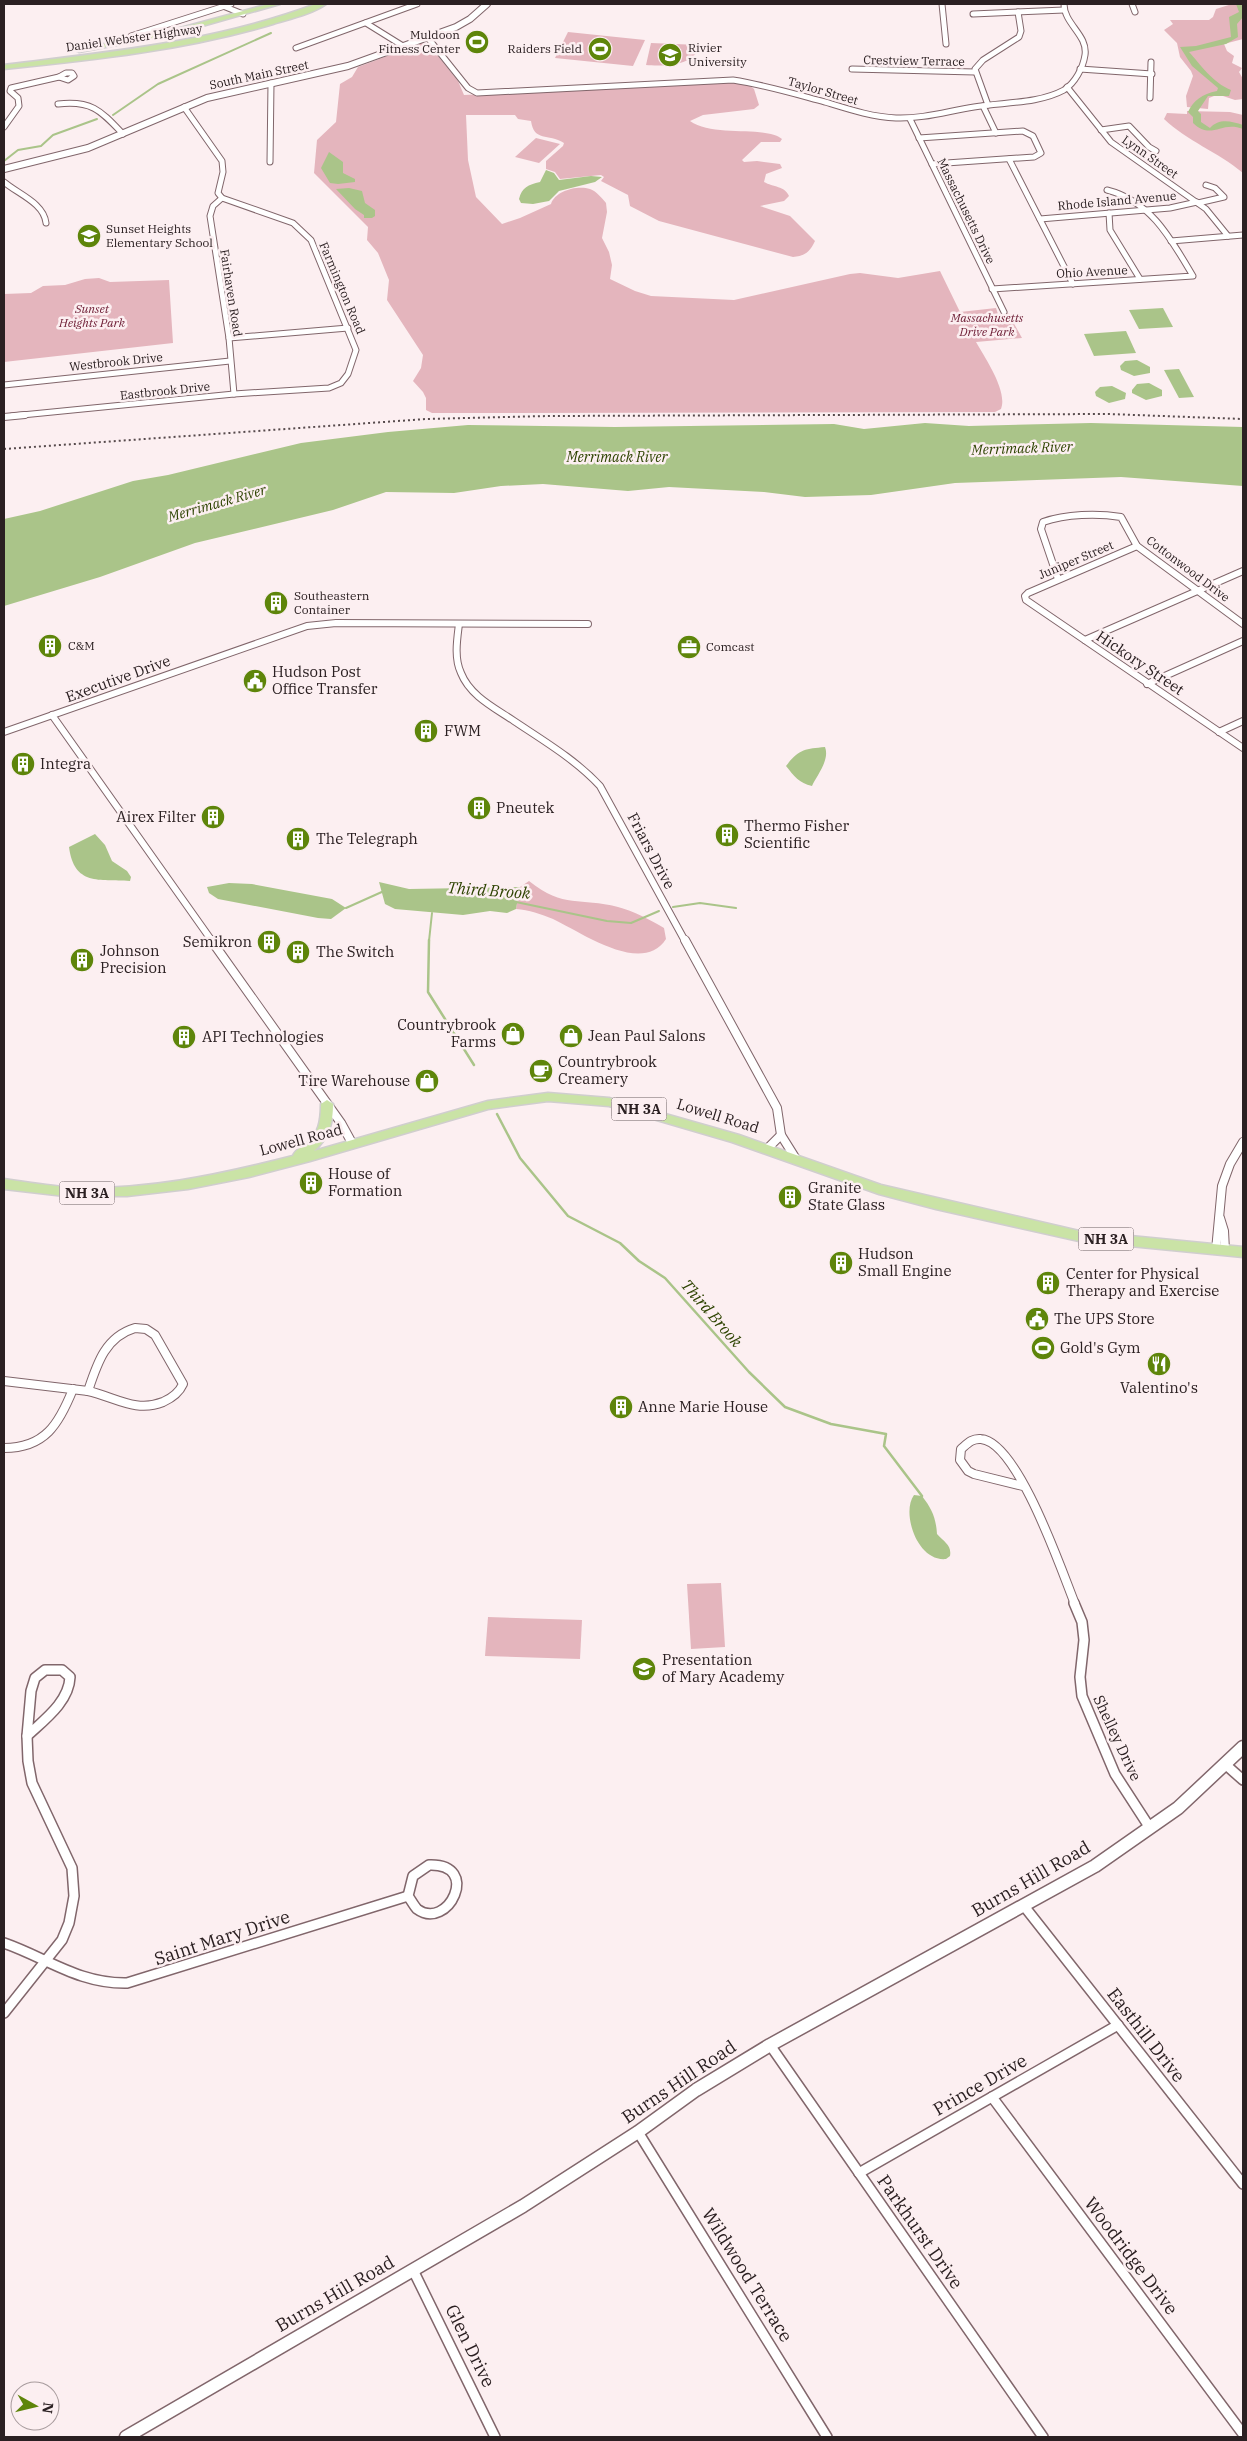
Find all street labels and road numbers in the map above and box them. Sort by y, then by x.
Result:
street label: Daniel Webster Highway [65,20,204,55]
street label: Crestview Terrace [863,52,965,69]
street label: South Main Street [208,57,310,92]
street label: Taylor Street [786,73,860,108]
street label: Lynn Street [1119,132,1181,181]
street label: Massachusetts Drive [934,155,999,266]
street label: Rhode Island Avenue [1057,188,1177,213]
street label: Farmington Road [316,240,369,336]
street label: Fairhaven Road [217,248,246,338]
street label: Ohio Avenue [1056,262,1128,281]
street label: Westbrook Drive [69,349,163,374]
street label: Eastbrook Drive [119,378,211,403]
street label: Cottonwood Drive [1144,532,1233,605]
street label: Juniper Street [1036,537,1116,582]
street label: Hickory Street [1093,626,1188,699]
street label: Executive Drive [63,651,173,706]
street label: Friars Drive [623,809,680,892]
street label: Lowell Road [675,1094,762,1137]
road number: NH 3A [612,1098,666,1120]
street label: Lowell Road [257,1119,344,1160]
road number: NH 3A [59,1182,114,1204]
road number: NH 3A [1078,1228,1134,1250]
street label: Shelley Drive [1089,1692,1146,1784]
street label: Burns Hill Road [967,1835,1094,1922]
street label: Saint Mary Drive [151,1905,293,1970]
street label: Easthill Drive [1102,1983,1190,2087]
street label: Burns Hill Road [617,2035,740,2128]
street label: Prince Drive [929,2048,1031,2121]
street label: Parkhurst Drive [872,2170,968,2293]
street label: Woodridge Drive [1080,2192,1183,2319]
street label: Wildwood Terrace [697,2203,798,2346]
street label: Burns Hill Road [271,2250,398,2337]
street label: Glen Drive [441,2301,500,2391]

